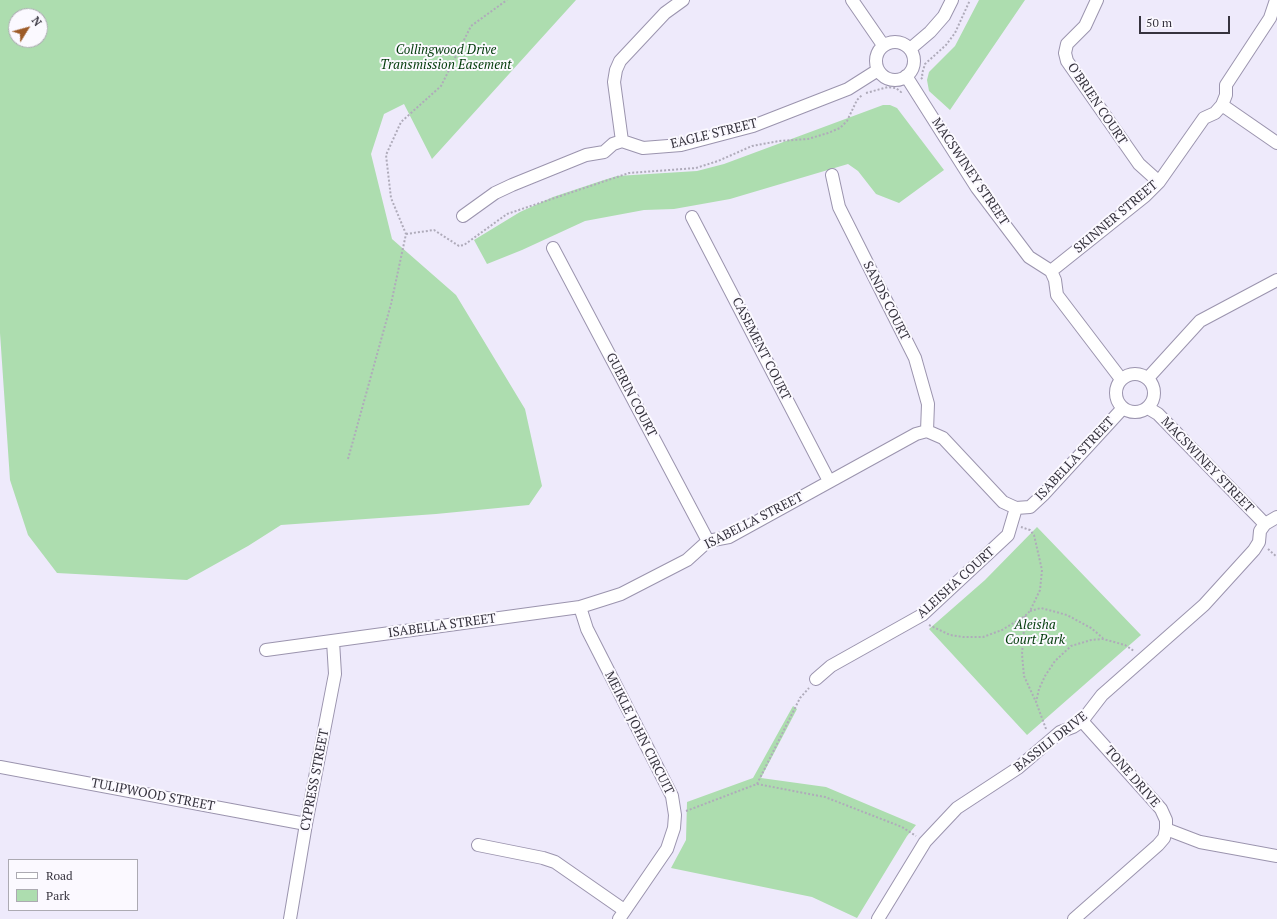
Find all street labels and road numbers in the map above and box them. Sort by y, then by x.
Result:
street label: O'BRIEN COURT [1064,60,1130,148]
street label: MACSWINEY STREET [928,115,1012,229]
street label: EAGLE STREET [669,116,759,152]
street label: SKINNER STREET [1071,177,1161,257]
street label: SANDS COURT [859,259,913,343]
street label: CASEMENT COURT [728,295,794,403]
street label: GUERIN COURT [602,350,660,440]
street label: ISABELLA STREET [1032,414,1118,504]
street label: MACSWINEY STREET [1157,414,1257,516]
street label: ISABELLA STREET [702,489,806,553]
street label: ALEISHA COURT [914,544,998,622]
street label: ISABELLA STREET [387,611,497,641]
street label: MEIKLE JOHN CIRCUIT [601,669,677,797]
street label: BASSILI DRIVE [1011,709,1091,775]
street label: CYPRESS STREET [297,728,333,832]
street label: TONE DRIVE [1101,743,1163,811]
street label: TULIPWOOD STREET [90,775,216,815]

